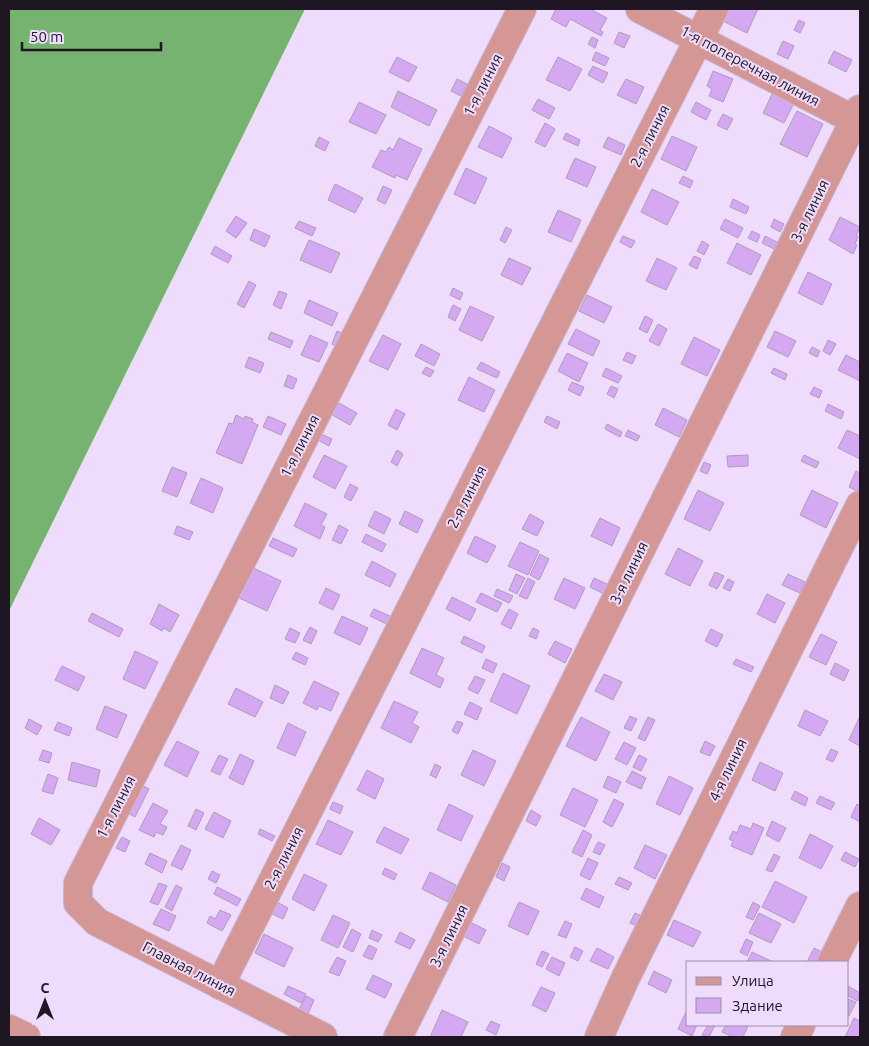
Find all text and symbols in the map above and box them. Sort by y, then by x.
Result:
scale bar [22,20,161,52]
street label: 1-я поперечная линия [678,22,823,109]
text: 50 m [30,28,63,45]
street label: 1-я линия [460,51,505,119]
street label: 2-я линия [627,102,672,170]
street label: 3-я линия [787,177,832,245]
street label: 1-я линия [277,412,322,480]
street label: 2-я линия [444,463,489,531]
street label: 3-я линия [606,539,651,607]
street label: 4-я линия [705,736,750,804]
street label: 1-я линия [93,773,138,841]
street label: 2-я линия [261,824,306,892]
street label: 3-я линия [426,902,471,970]
street label: Главная линия [140,938,239,999]
legend [686,961,849,1026]
text: Улица [732,972,774,989]
north arrow [20,976,70,1026]
text: С [41,980,50,996]
text: Здание [732,997,783,1014]

